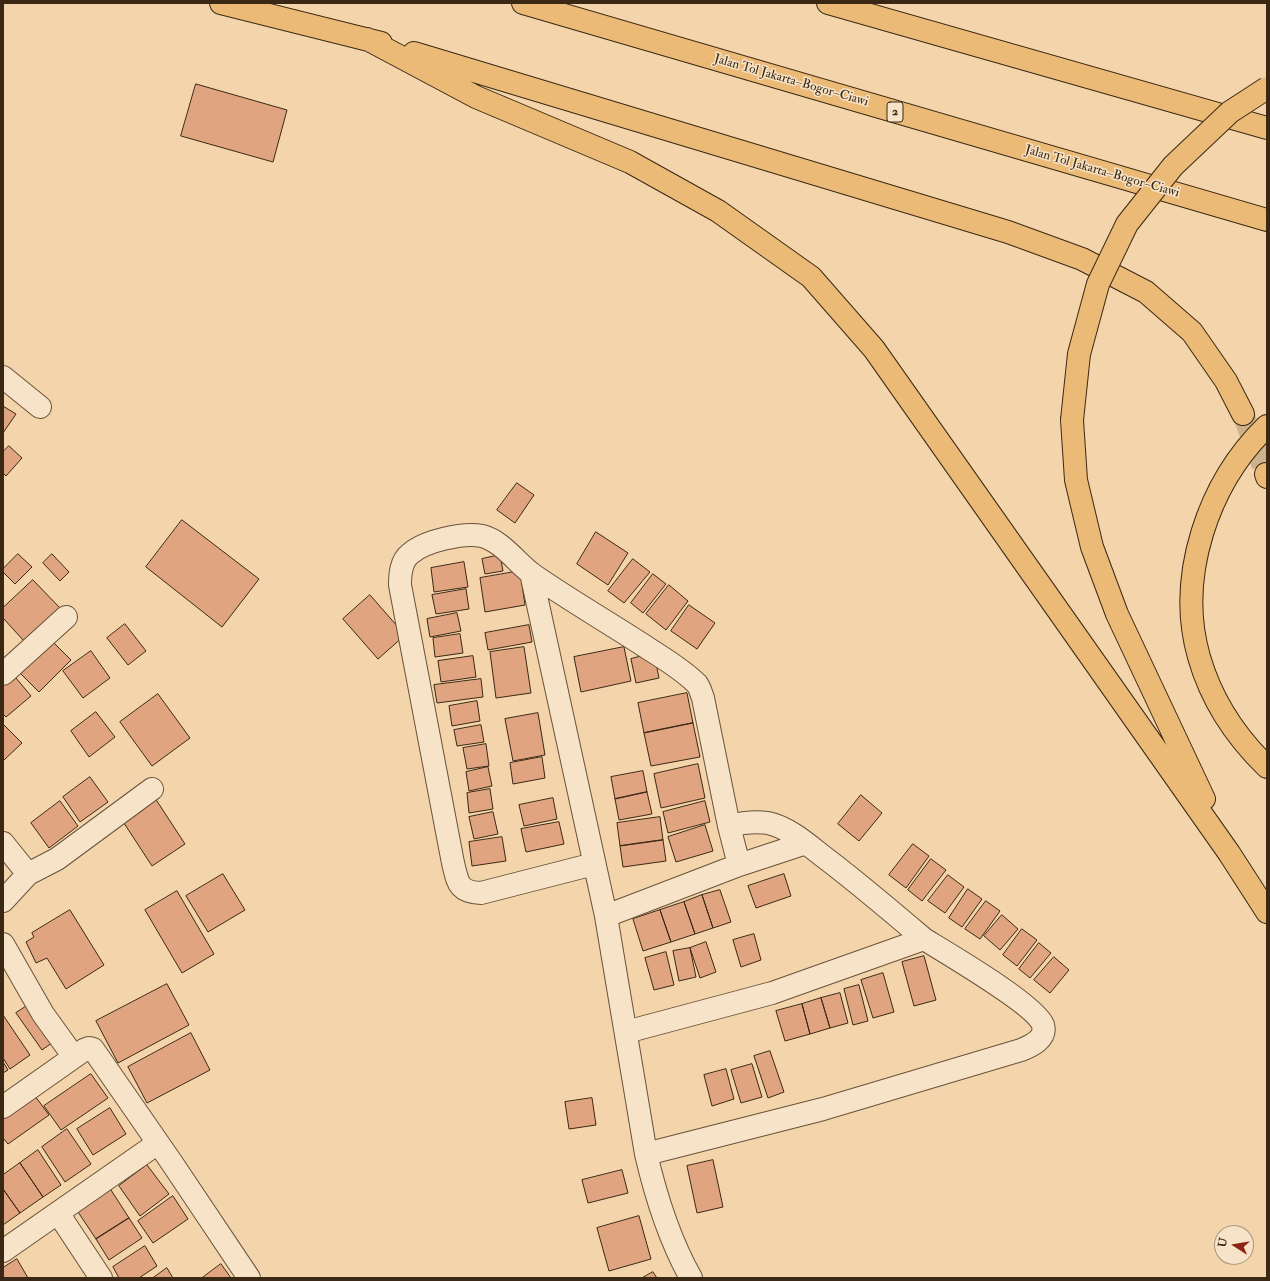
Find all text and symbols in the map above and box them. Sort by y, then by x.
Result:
street label: Jalan Tol Jakarta–Bogor–Ciawi [712,51,870,111]
road number: 2 [887,102,903,122]
street label: Jalan Tol Jakarta–Bogor–Ciawi [1023,142,1181,202]
north arrow [1214,1225,1254,1265]
text: U [1215,1237,1230,1248]

